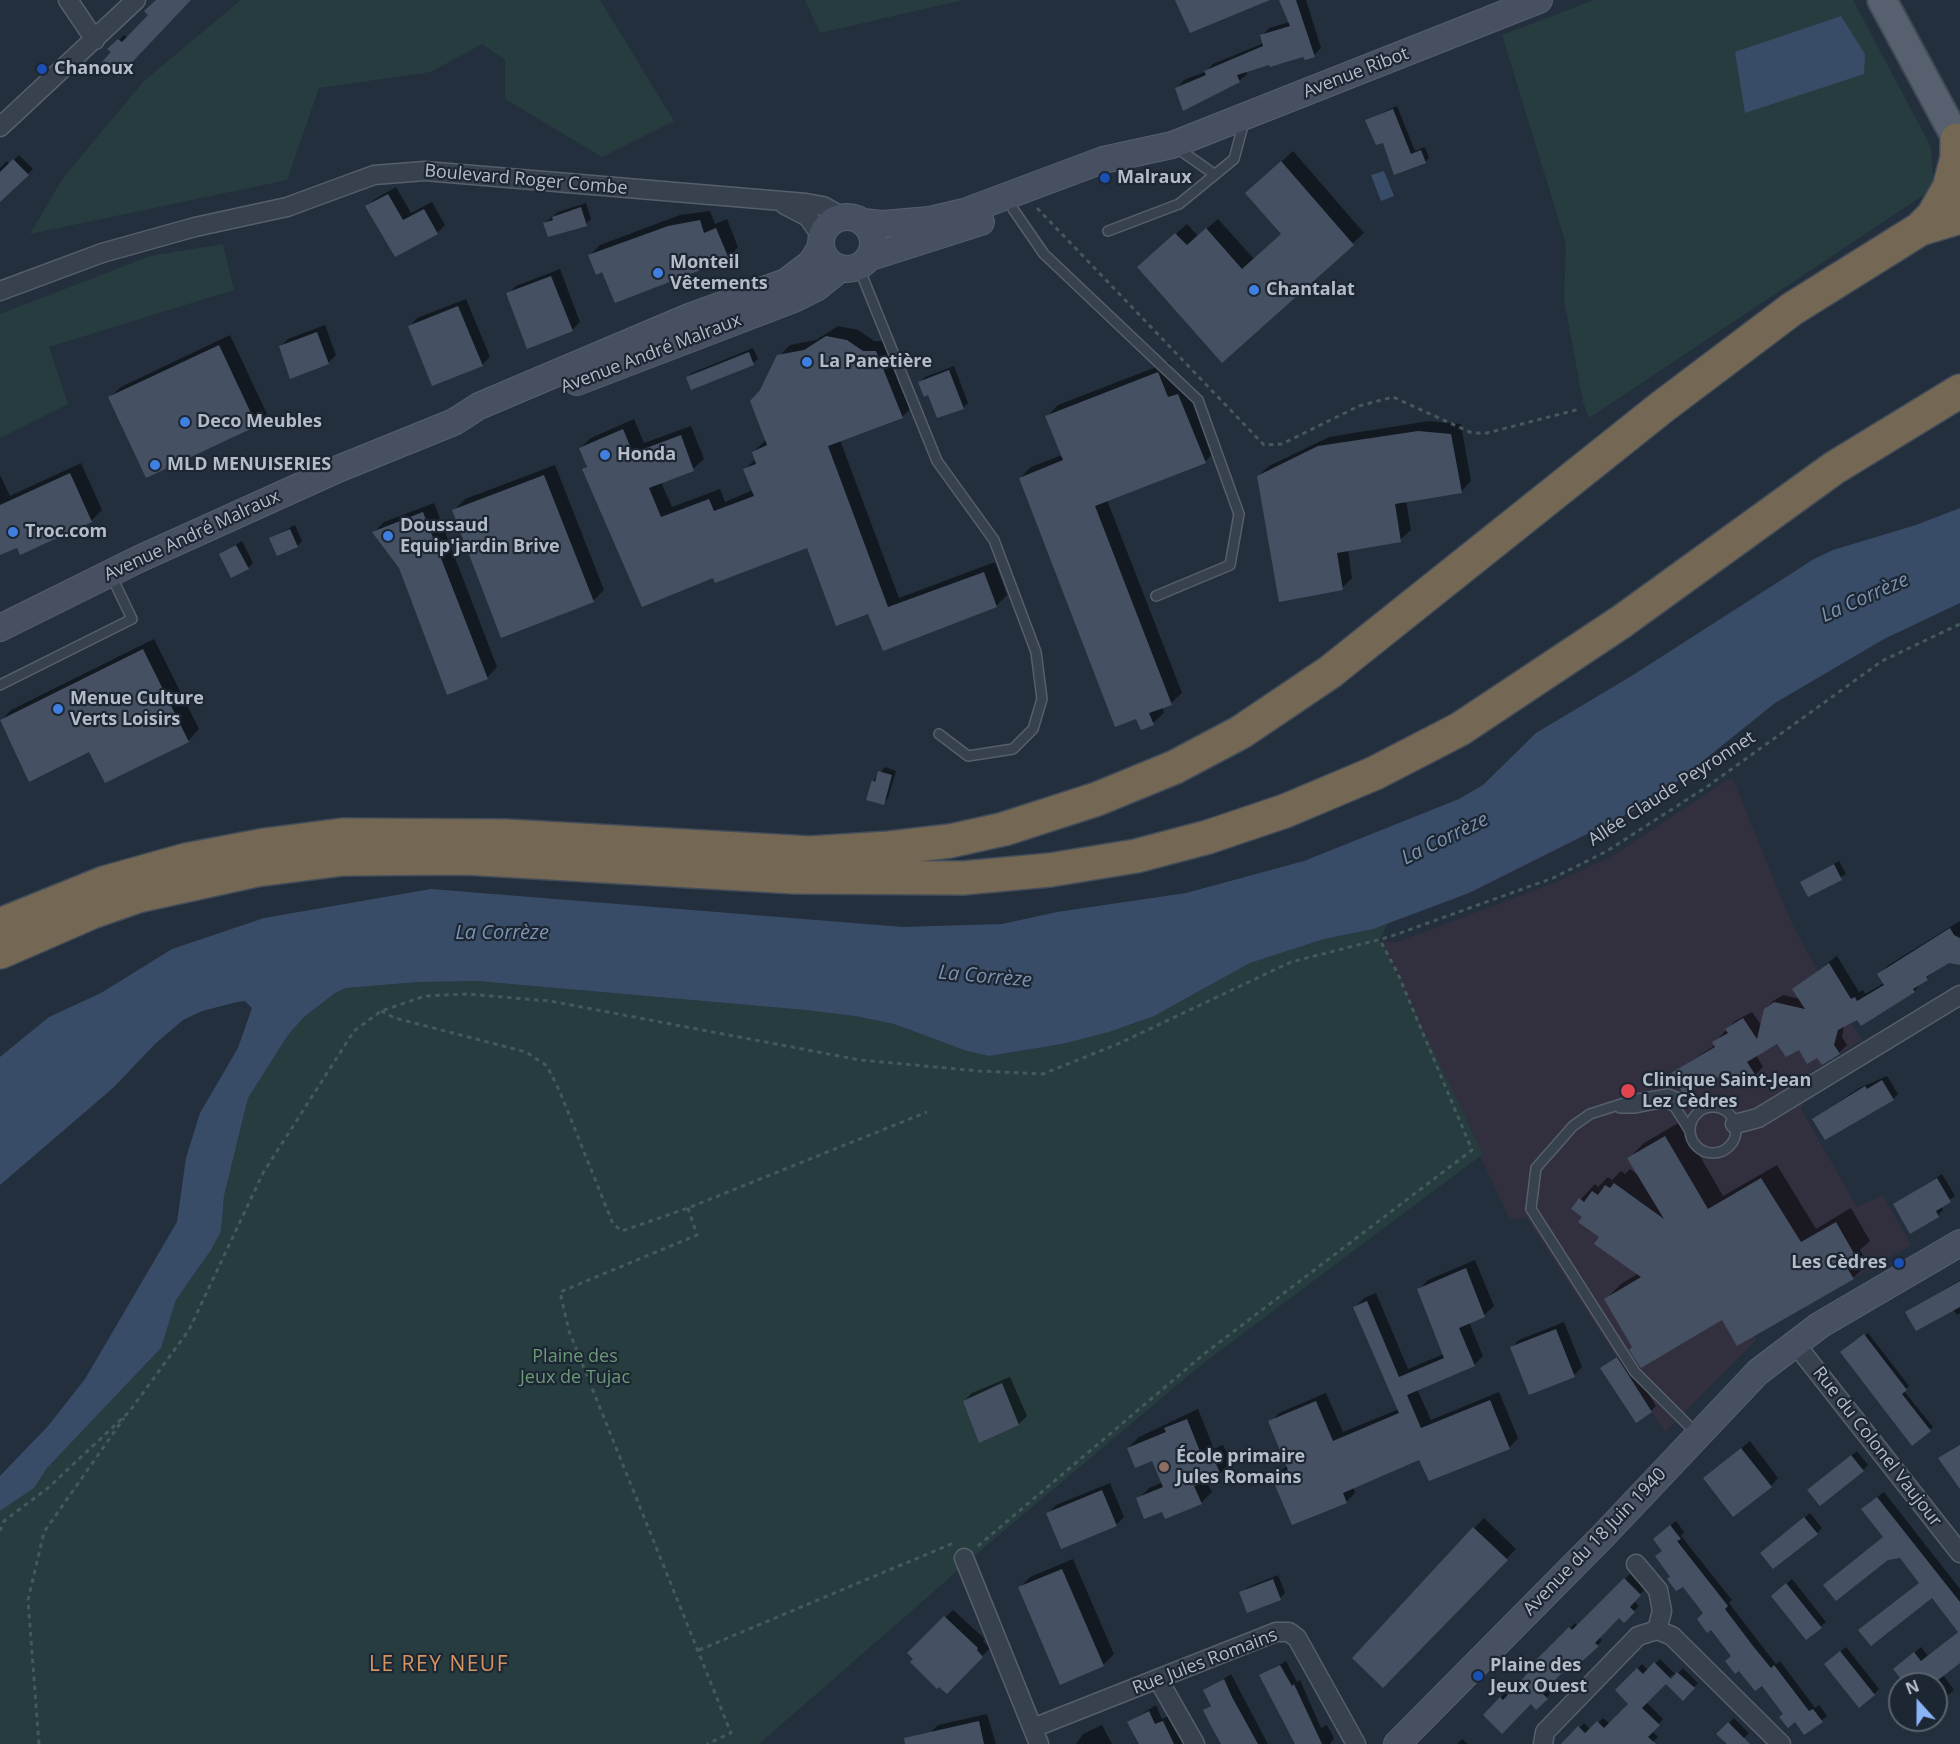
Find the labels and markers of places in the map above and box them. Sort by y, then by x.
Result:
place label: Chanoux [54,58,133,80]
marker: Chanoux [35,62,49,76]
place label: Malraux [1117,167,1192,189]
marker: Malraux [1098,171,1112,185]
place label: Monteil Vêtements [670,252,768,294]
marker: Monteil Vêtements [651,266,665,280]
place label: Chantalat [1266,279,1355,301]
marker: Chantalat [1247,283,1261,297]
place label: La Panetière [819,351,932,373]
marker: La Panetière [800,355,814,369]
place label: Deco Meubles [197,411,322,433]
marker: Deco Meubles [178,415,192,429]
place label: Honda [617,444,676,466]
marker: Honda [598,448,612,462]
place label: MLD MENUISERIES [167,454,331,476]
marker: MLD MENUISERIES [148,458,162,472]
place label: Doussaud Equip'jardin Brive [400,515,560,558]
place label: Troc.com [25,521,107,543]
marker: Troc.com [6,525,20,539]
marker: Doussaud Equip'jardin Brive [381,529,395,543]
place label: Menue Culture Verts Loisirs [70,688,204,730]
marker: Menue Culture Verts Loisirs [51,702,65,716]
place label: Clinique Saint-Jean Lez Cèdres [1642,1070,1811,1112]
marker: Clinique Saint-Jean Lez Cèdres [1619,1082,1637,1100]
place label: Les Cèdres [1791,1252,1887,1274]
marker: Les Cèdres [1892,1256,1906,1270]
place label: École primaire Jules Romains [1176,1446,1305,1488]
marker: École primaire Jules Romains [1157,1460,1171,1474]
place label: Plaine des Jeux Ouest [1490,1655,1587,1698]
marker: Plaine des Jeux Ouest [1471,1669,1485,1683]

